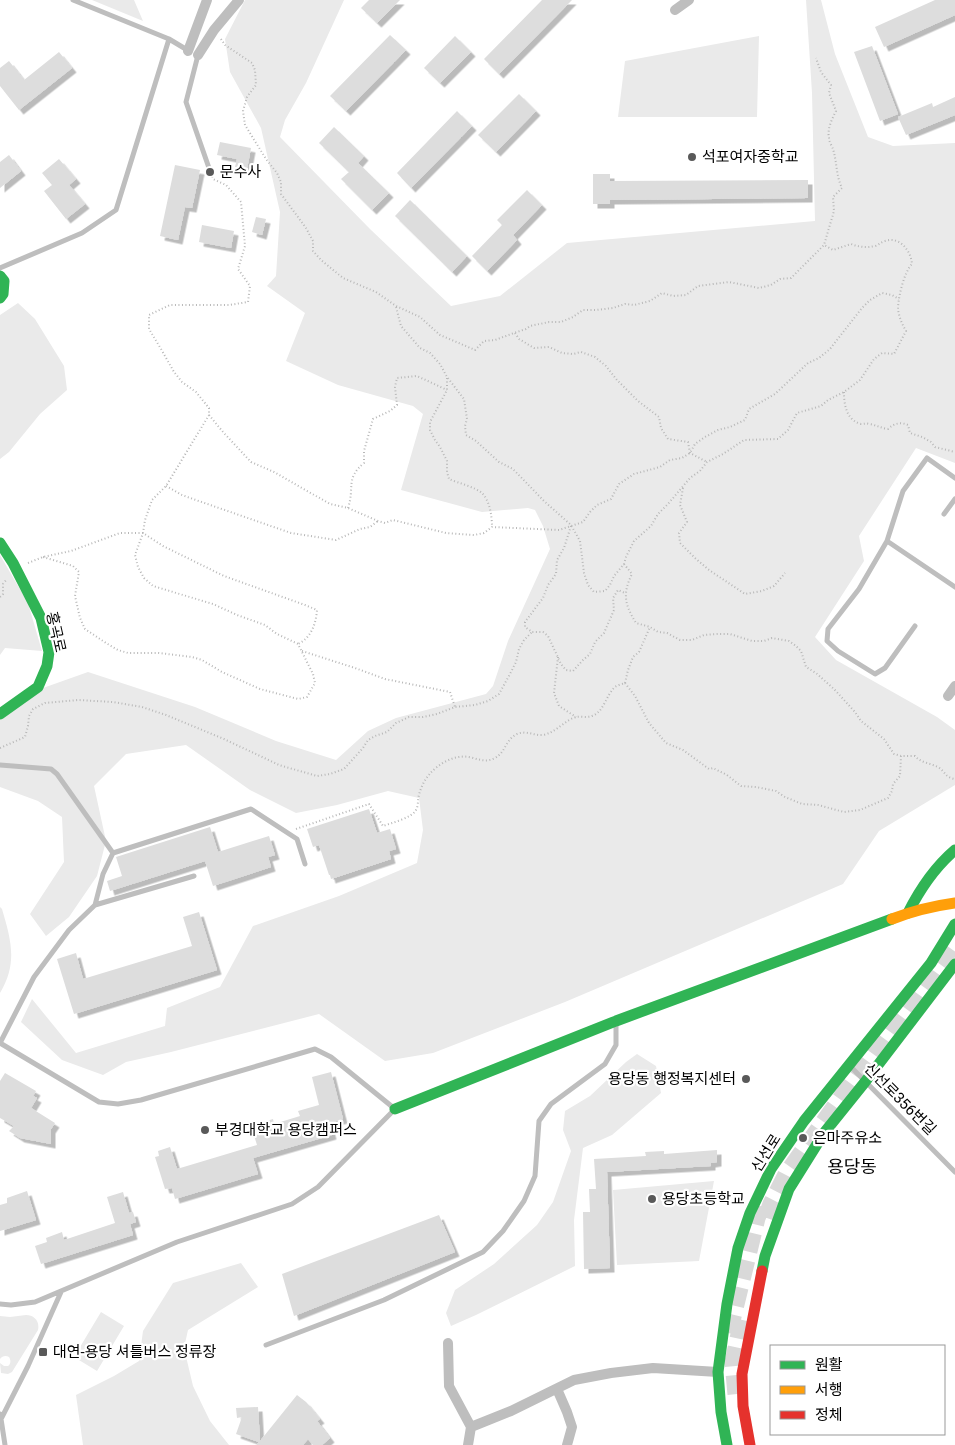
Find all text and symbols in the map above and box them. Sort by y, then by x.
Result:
place label: 석포여자중학교 [702,148,799,166]
marker: 석포여자중학교 [686,151,698,163]
place label: 문수사 [220,163,262,181]
marker: 문수사 [204,166,216,178]
street label: 홍곡로 [43,610,69,654]
street label: 신선로356번길 [860,1059,940,1139]
place label: 용당동 행정복지센터 [608,1070,736,1088]
marker: 용당동 행정복지센터 [740,1073,752,1085]
place label: 부경대학교 용당캠퍼스 [215,1121,357,1139]
marker: 부경대학교 용당캠퍼스 [199,1124,211,1136]
place label: 은마주유소 [813,1129,882,1147]
street label: 신선로 [747,1131,785,1175]
marker: 은마주유소 [797,1132,809,1144]
district label: 용당동 [827,1156,877,1177]
place label: 용당초등학교 [662,1190,745,1208]
marker: 용당초등학교 [646,1193,658,1205]
place label: 대연-용당 셔틀버스 정류장 [53,1343,217,1361]
legend [770,1345,945,1435]
marker: 대연-용당 셔틀버스 정류장 [37,1346,49,1358]
text: 원활 [815,1356,843,1374]
text: 서행 [815,1381,843,1399]
text: 정체 [815,1406,843,1424]

